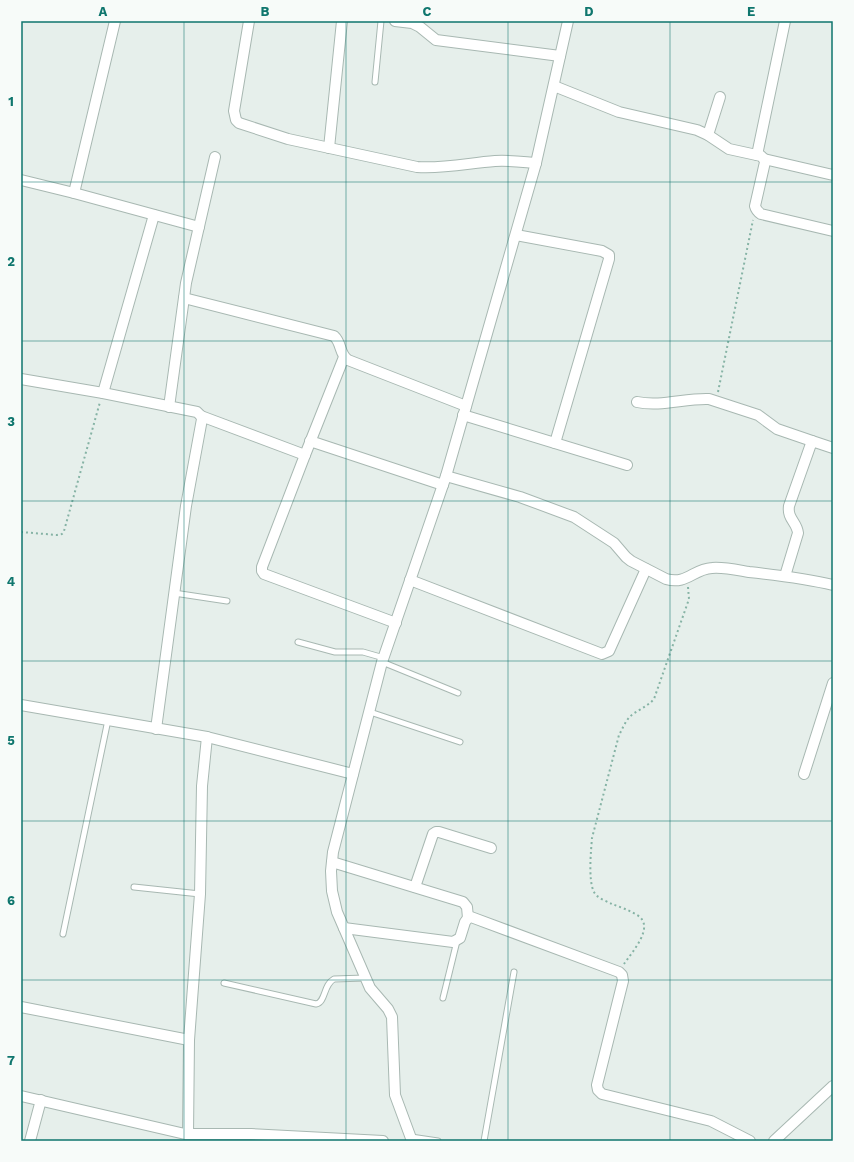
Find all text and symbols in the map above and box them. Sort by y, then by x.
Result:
text: A [99,4,108,19]
text: B [261,4,270,19]
text: C [423,4,432,19]
text: D [584,4,594,19]
text: E [747,4,755,19]
text: 1 [8,94,14,109]
text: 2 [7,254,15,269]
text: 3 [7,414,15,429]
text: 4 [7,574,16,589]
text: 5 [7,733,15,748]
text: 6 [7,893,15,908]
text: 7 [7,1053,15,1068]

